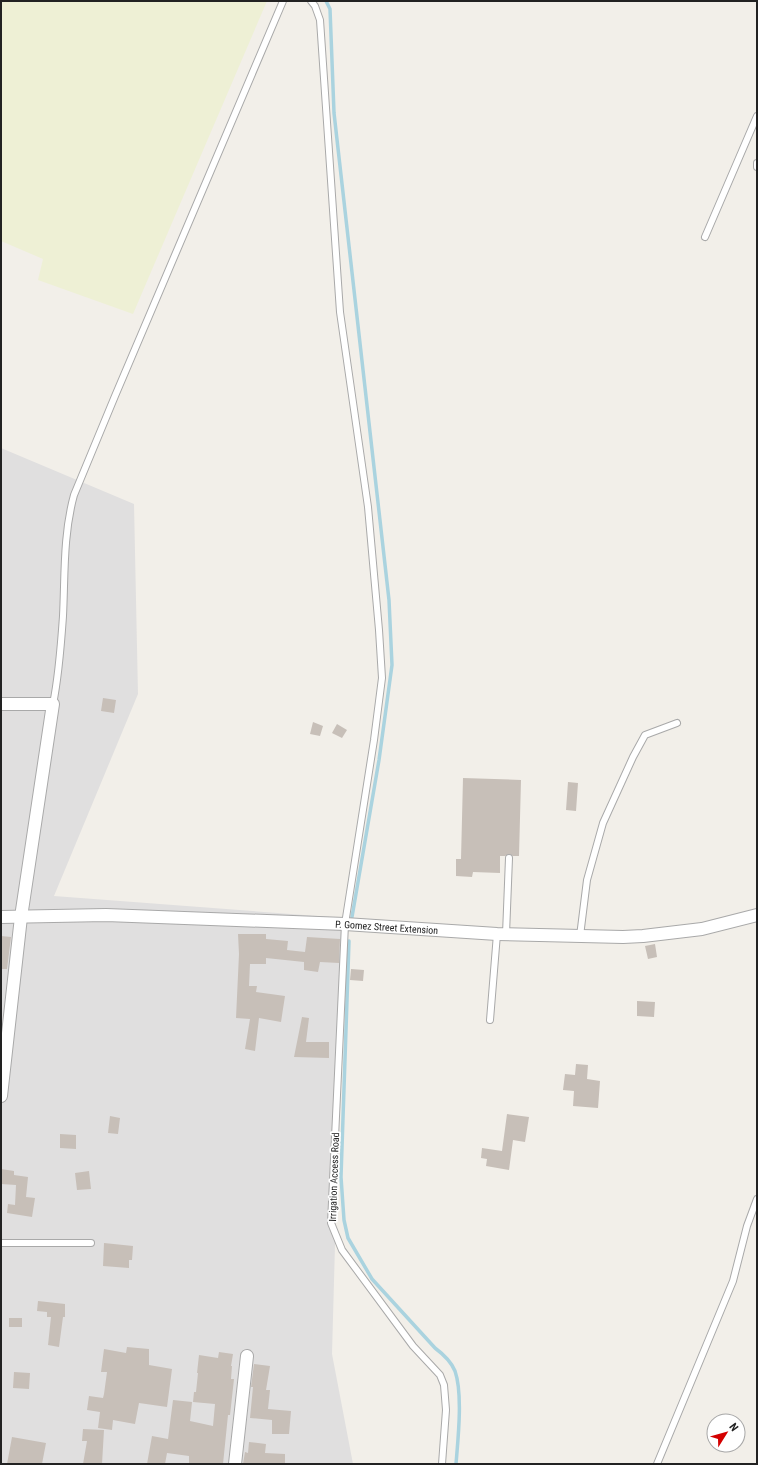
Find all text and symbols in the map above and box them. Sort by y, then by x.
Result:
street label: P. Gomez Street Extension [335,918,439,936]
street label: Irrigation Access Road [327,1132,341,1222]
north arrow [706,1413,746,1453]
text: N [726,1421,741,1434]

